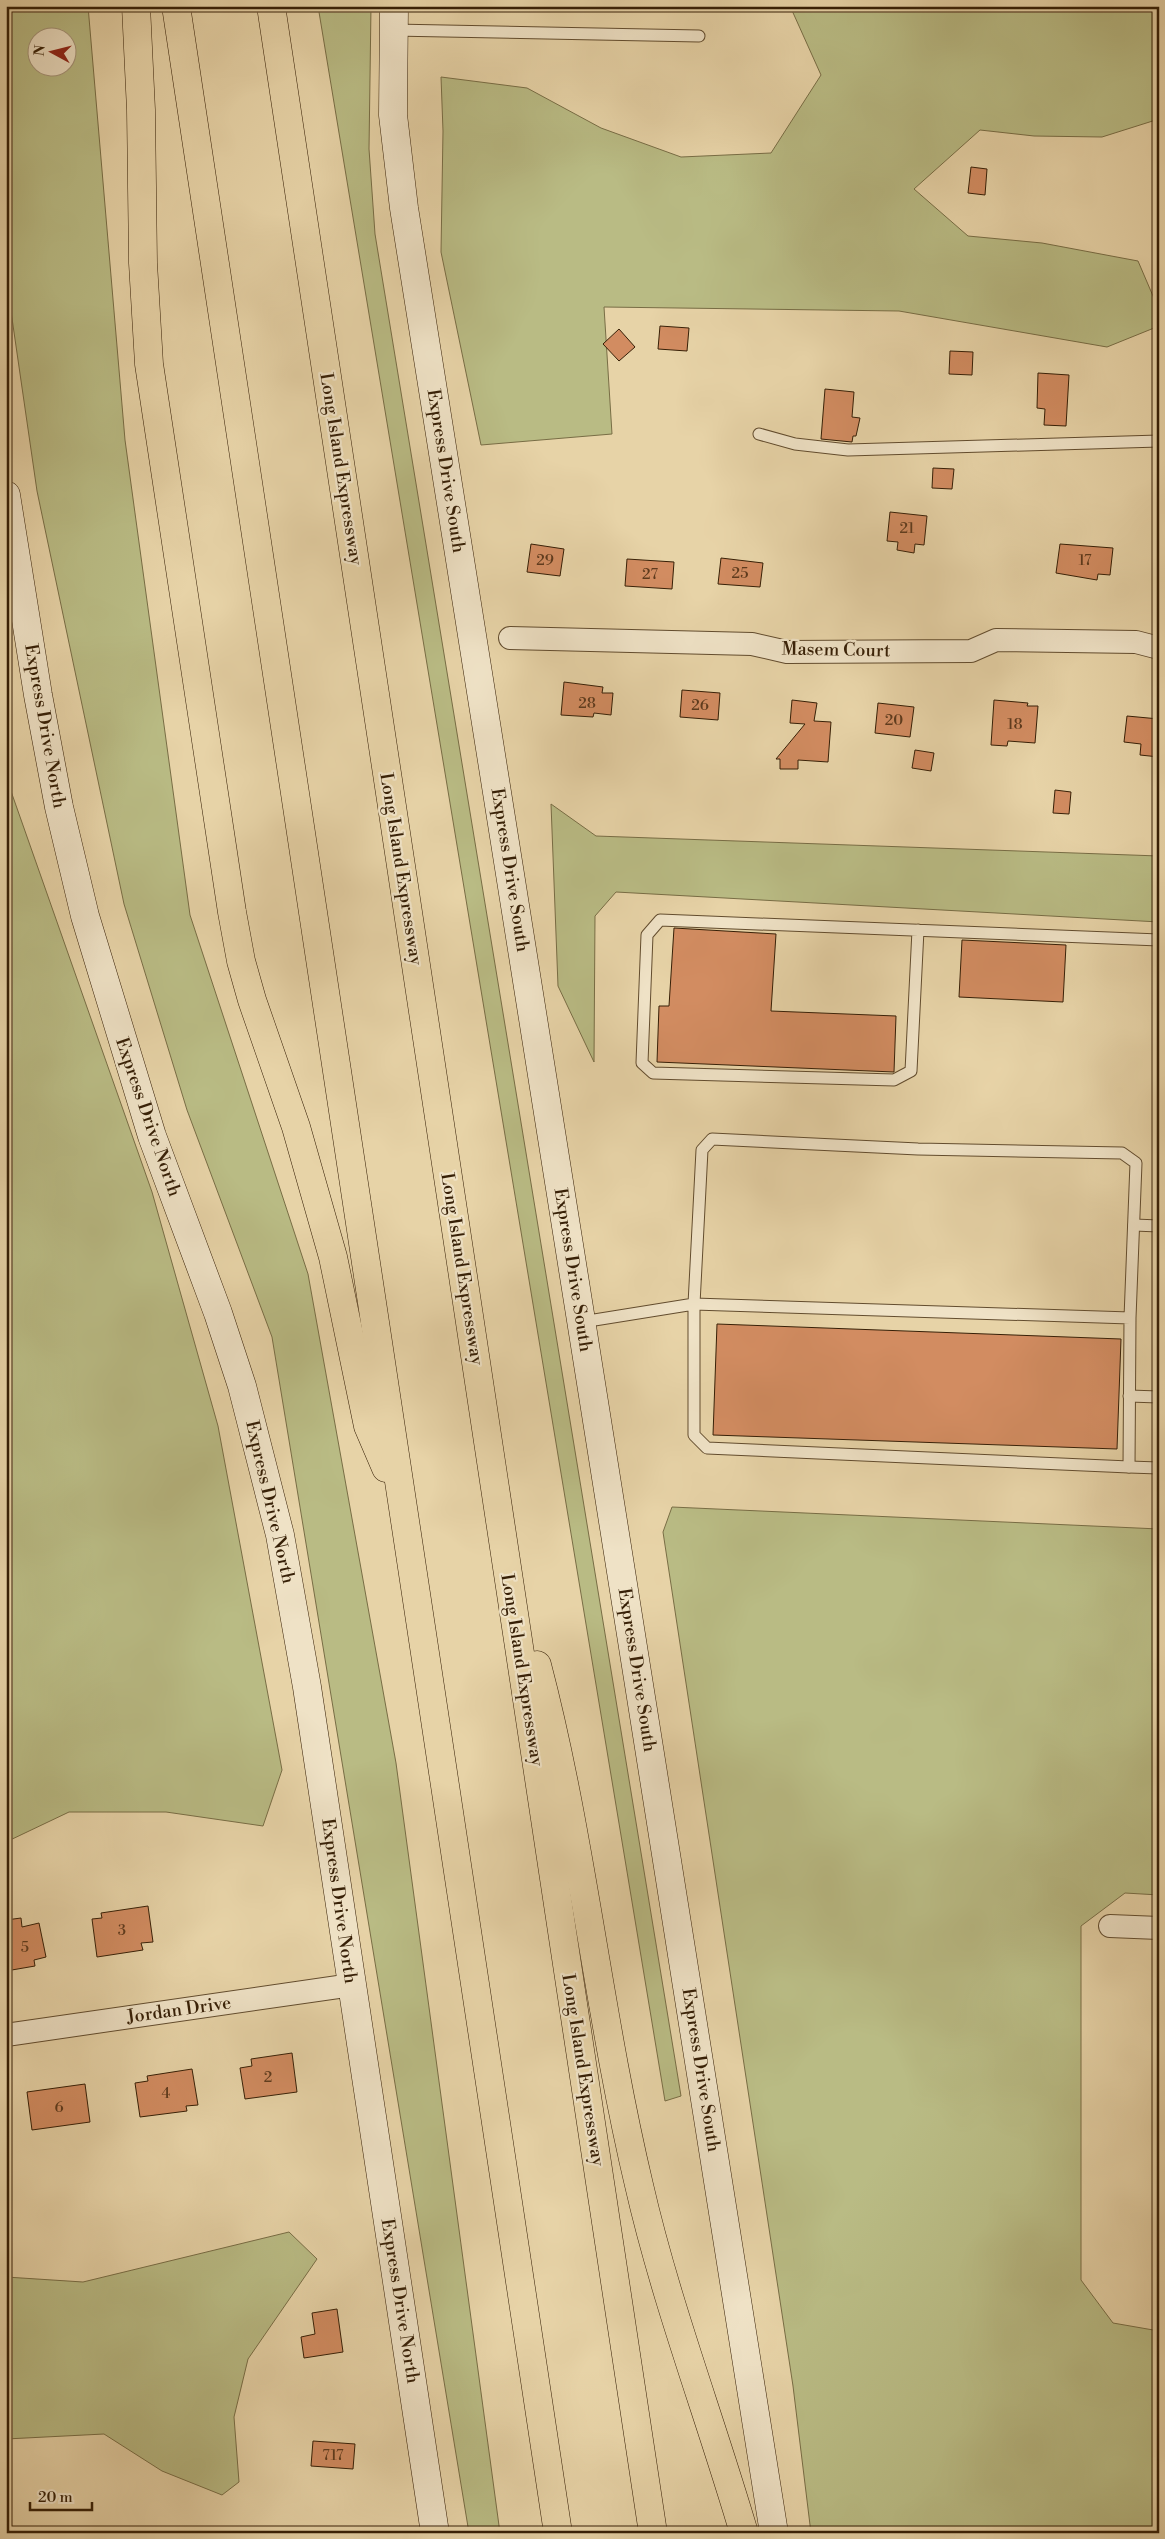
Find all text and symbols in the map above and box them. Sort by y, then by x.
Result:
north arrow [28,28,78,78]
text: N [30,44,50,57]
street label: Long Island Expressway [314,371,368,567]
street label: Express Drive South [422,387,470,555]
house number: 21 [899,519,915,538]
house number: 29 [536,551,554,570]
house number: 17 [1078,551,1092,570]
house number: 25 [732,564,748,583]
house number: 27 [642,565,658,584]
street label: Masem Court [781,638,891,662]
street label: Express Drive North [19,642,71,810]
house number: 28 [578,694,596,713]
house number: 26 [691,696,709,715]
house number: 20 [885,711,903,730]
house number: 18 [1007,715,1023,734]
street label: Long Island Expressway [374,771,428,967]
street label: Express Drive South [486,786,534,954]
street label: Express Drive North [110,1035,186,1200]
street label: Long Island Expressway [435,1171,489,1367]
street label: Express Drive South [549,1186,597,1354]
street label: Express Drive North [240,1418,300,1586]
street label: Long Island Expressway [495,1572,549,1768]
street label: Express Drive South [613,1586,661,1754]
street label: Express Drive North [316,1817,362,1985]
house number: 3 [118,1921,126,1940]
house number: 5 [21,1938,29,1957]
street label: Long Island Expressway [556,1972,610,2168]
street label: Express Drive South [677,1986,725,2154]
street label: Jordan Drive [124,1991,233,2029]
house number: 2 [264,2068,272,2087]
house number: 4 [162,2084,171,2103]
house number: 6 [54,2098,64,2117]
street label: Express Drive North [376,2217,424,2385]
house number: 717 [322,2446,344,2465]
scale bar [30,2479,92,2511]
text: 20 m [38,2488,73,2507]

